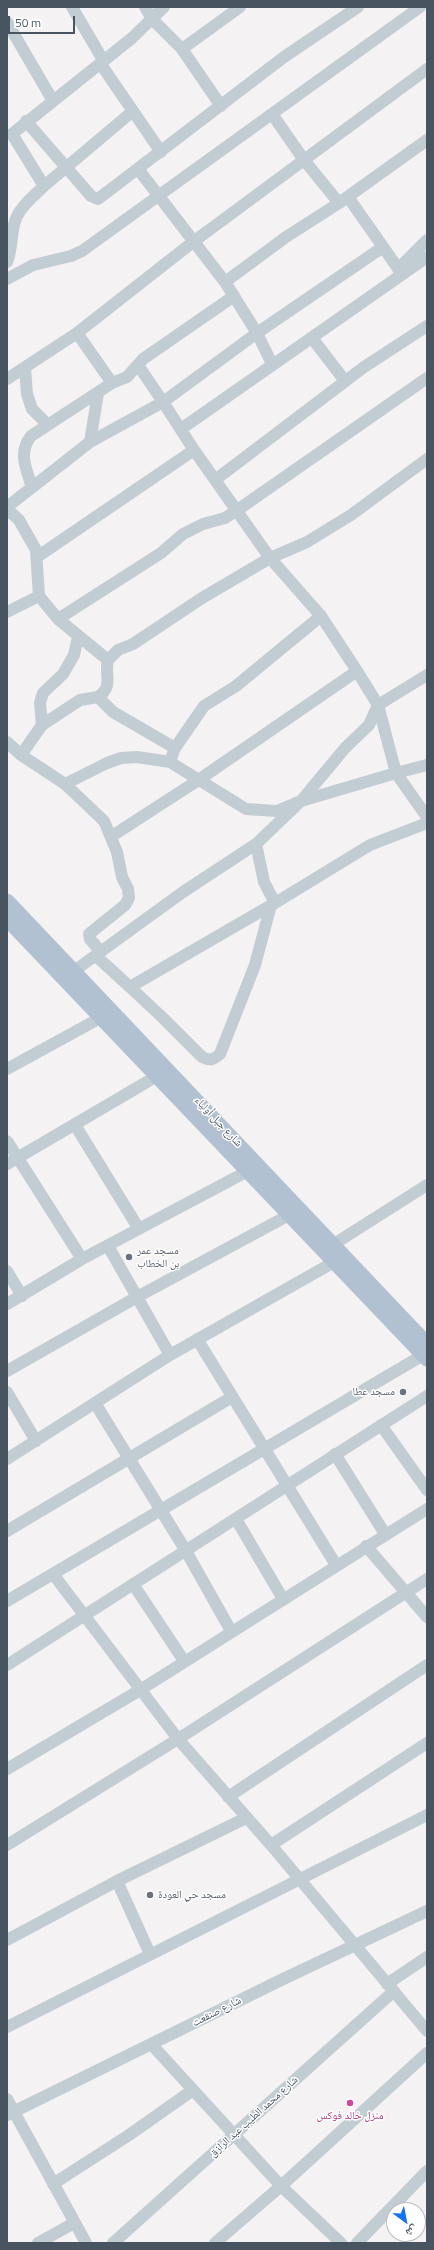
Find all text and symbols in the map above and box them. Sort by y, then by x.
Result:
scale bar [10,8,77,34]
text: 50 m [15,13,41,32]
street label: شارع جبل أولياء [191,1094,245,1150]
place label: مسجد عمر بن الخطاب [137,1244,179,1270]
marker: مسجد عمر بن الخطاب [124,1252,134,1262]
place label: مسجد عطا [352,1385,395,1399]
marker: مسجد عطا [398,1387,408,1397]
place label: مسجد حي العودة [158,1888,226,1902]
marker: مسجد حي العودة [145,1890,155,1900]
street label: شارع صنقعت [190,1994,244,2030]
street label: شارع محمد الطيب عبد الرازق [207,2074,301,2160]
marker: منزل خالد فوكس [345,2098,355,2108]
place label: منزل خالد فوكس [317,2109,383,2123]
north arrow [386,2202,426,2242]
text: ش [403,2221,421,2241]

